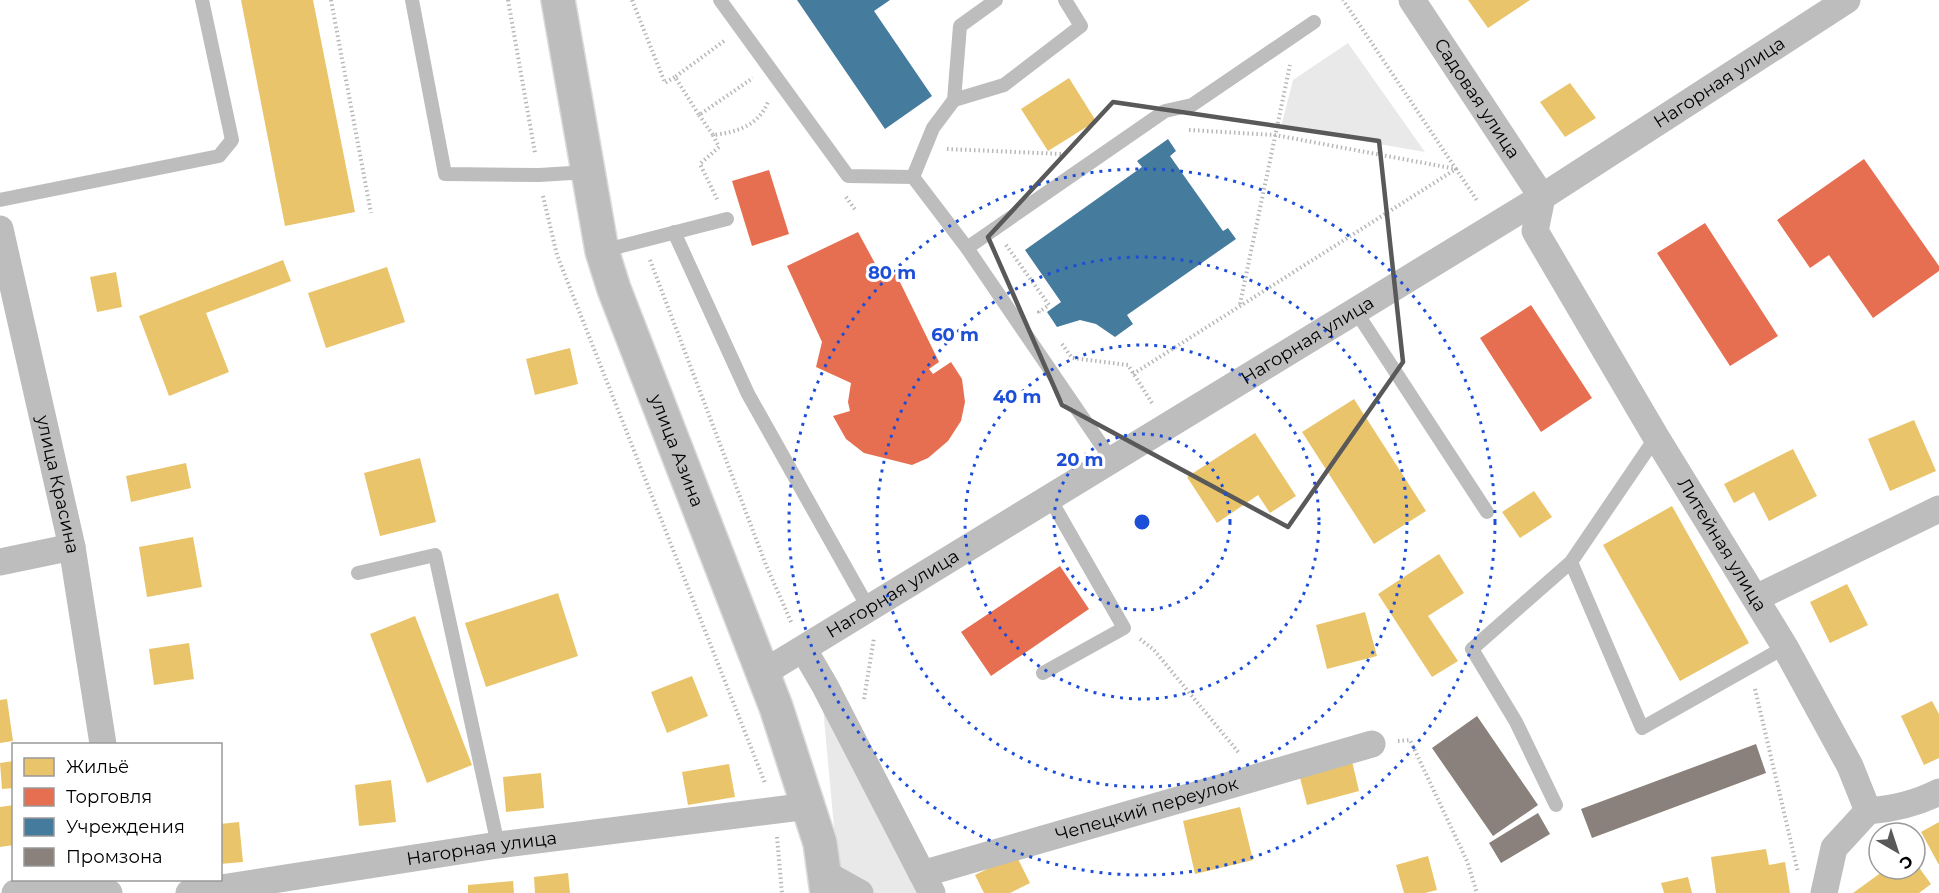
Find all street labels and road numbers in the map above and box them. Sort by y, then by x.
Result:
street label: Нагорная улица [1650,32,1789,133]
street label: Садовая улица [1429,34,1525,163]
street label: Нагорная улица [1237,291,1378,389]
street label: улица Азина [645,390,708,510]
street label: улица Красина [31,412,84,555]
street label: Литейная улица [1673,474,1771,615]
street label: Нагорная улица [822,545,963,643]
street label: Чепецкий переулок [1053,772,1241,846]
street label: Нагорная улица [405,827,558,870]

